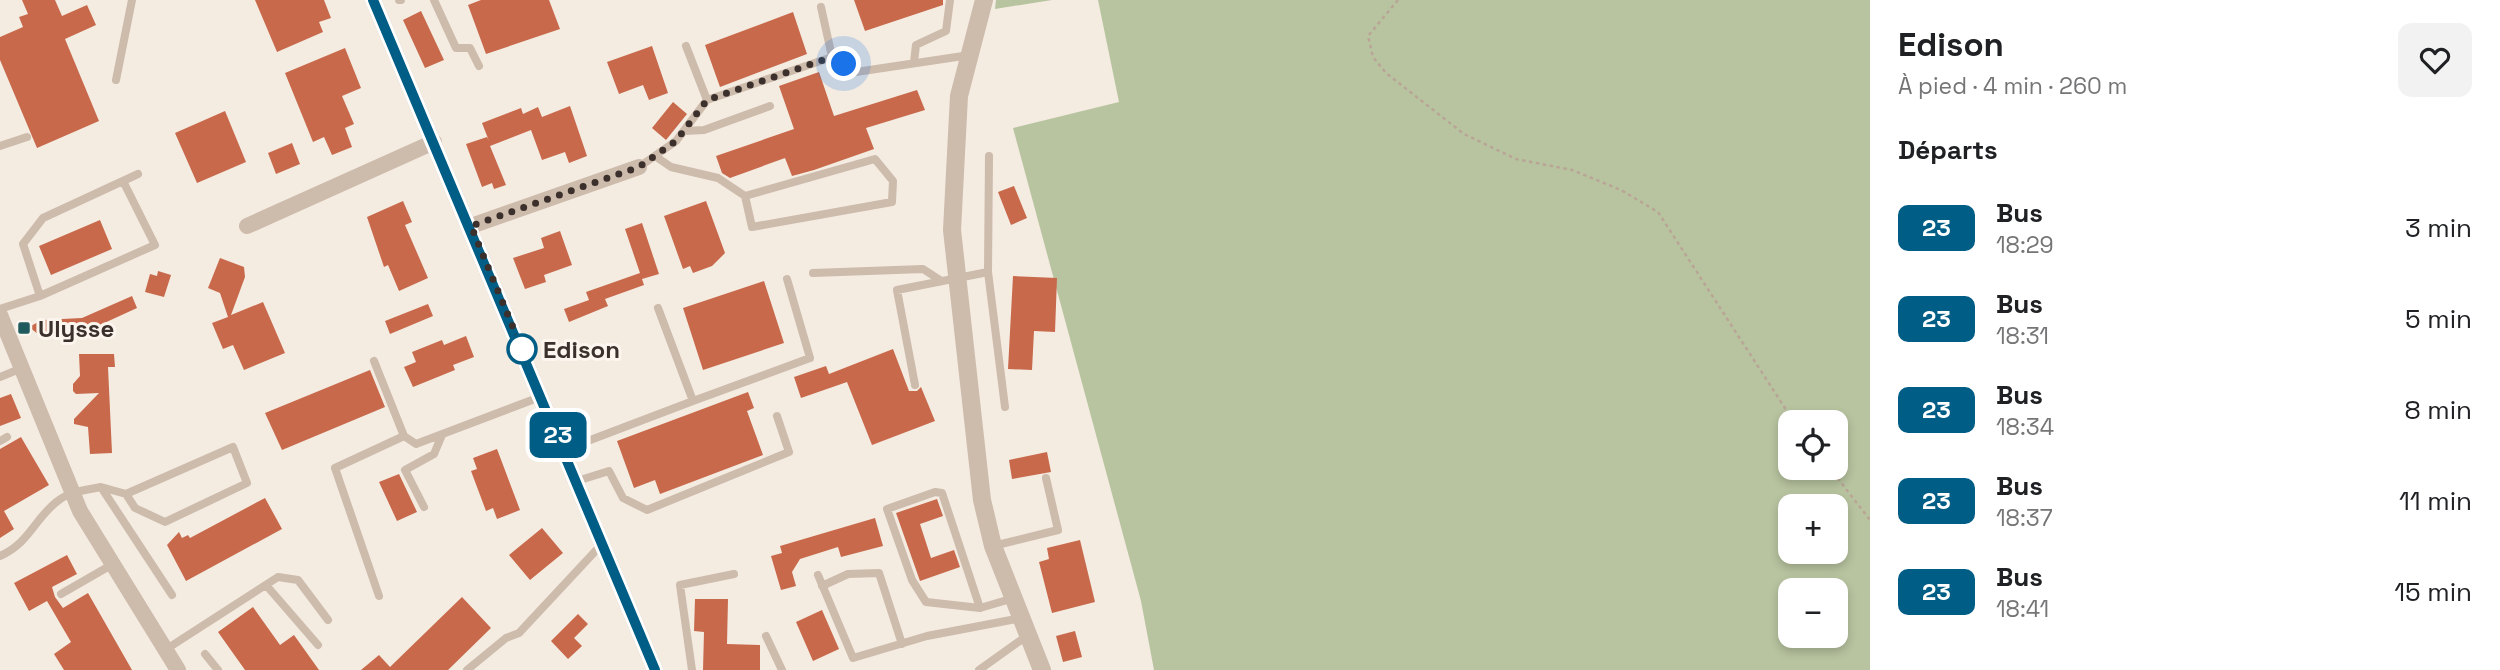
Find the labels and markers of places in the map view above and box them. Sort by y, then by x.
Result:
place label: Ulysse [38,313,114,344]
marker: Ulysse [16,320,32,336]
marker: Edison [507,334,537,364]
place label: Edison [543,334,620,365]

